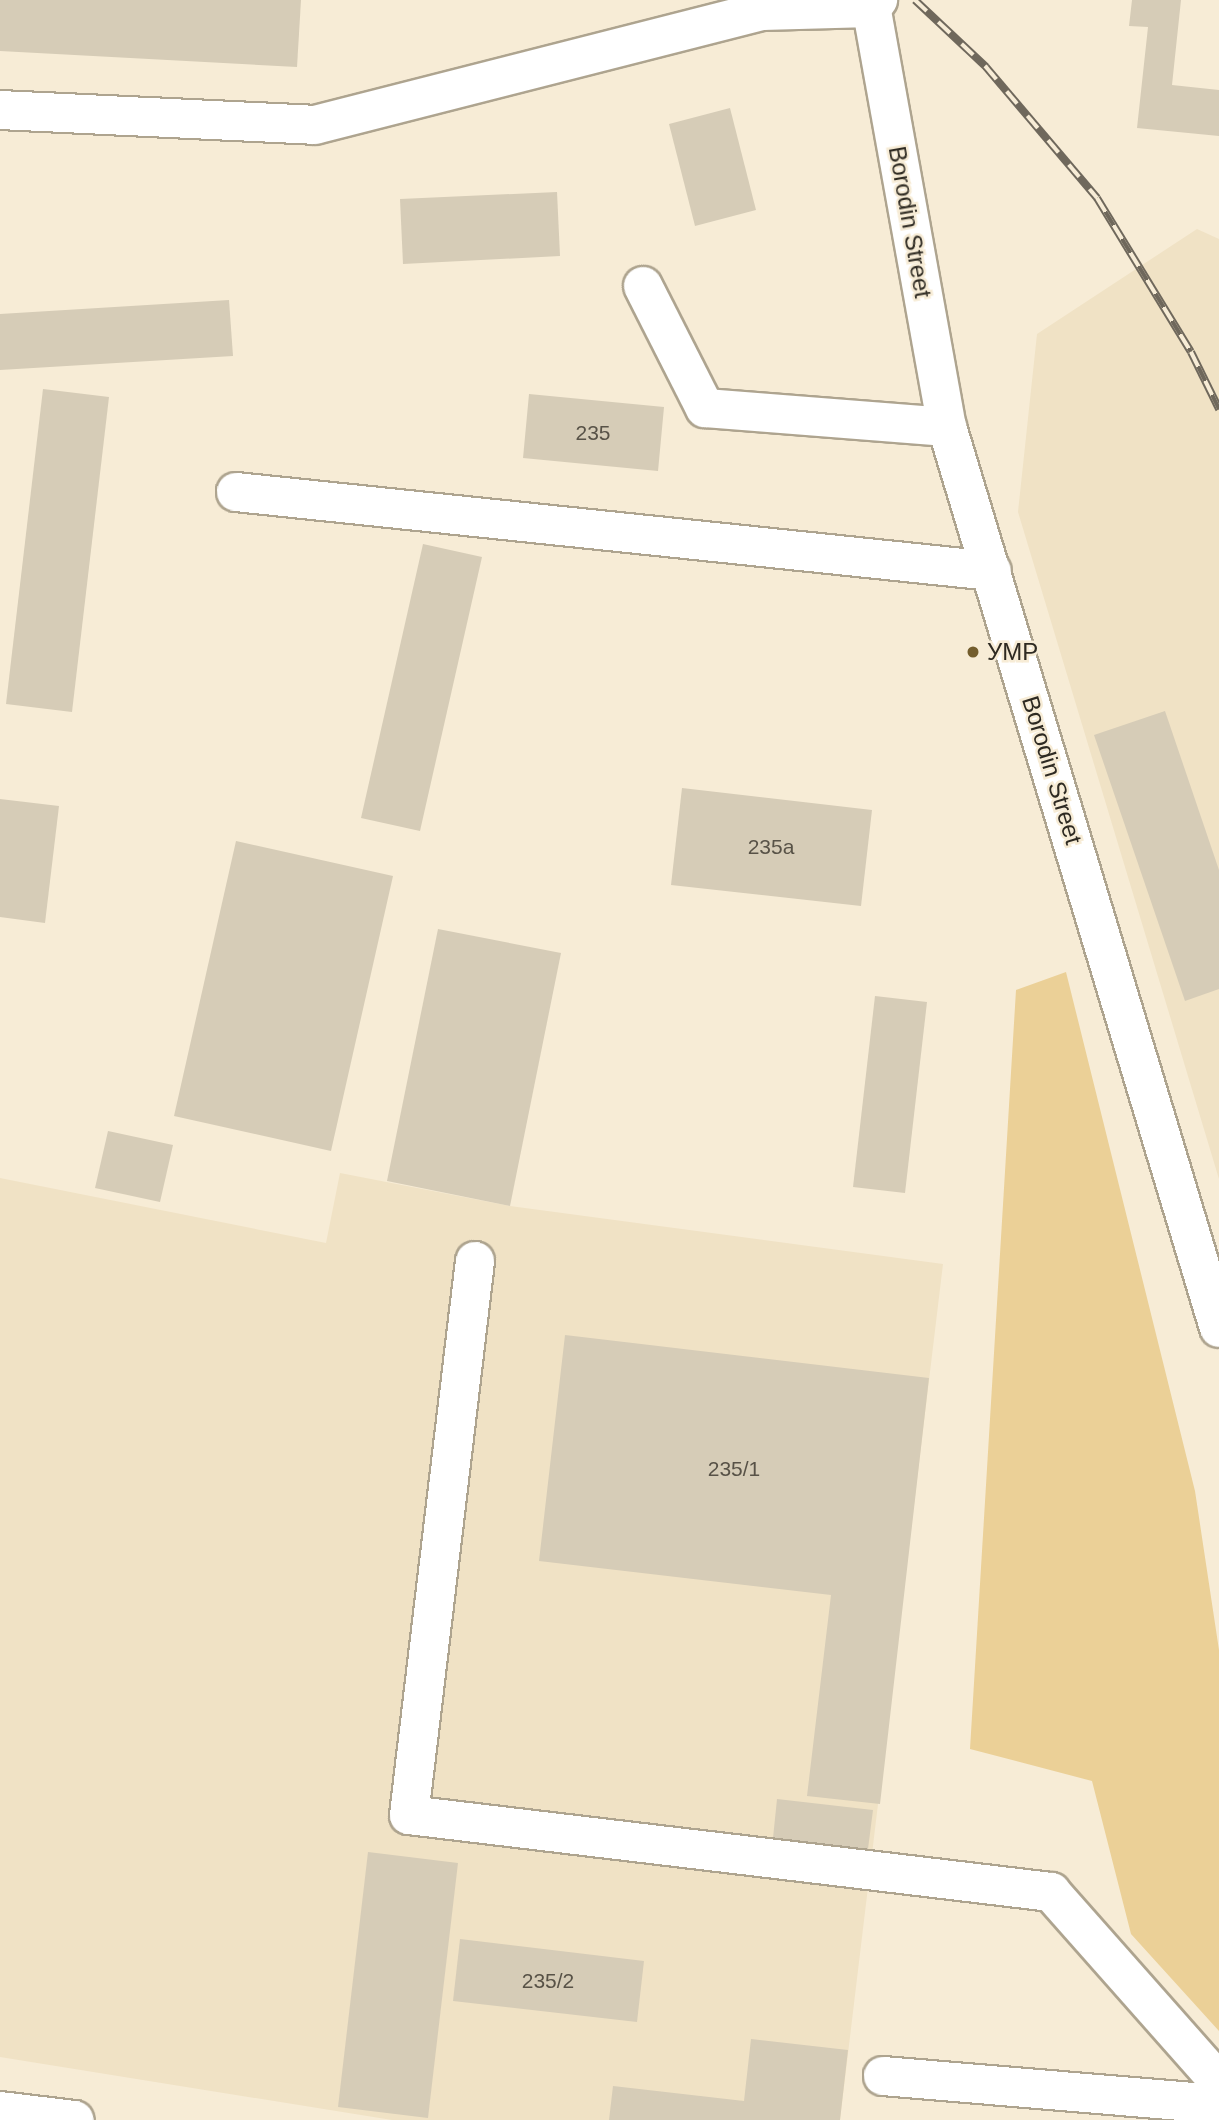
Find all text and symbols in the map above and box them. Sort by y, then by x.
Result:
street label: Borodin Street [882,144,938,300]
house number: 235 [575,420,611,446]
place label: УМР [987,638,1038,666]
marker: УМР [965,644,981,660]
street label: Borodin Street [1016,692,1088,848]
house number: 235а [748,834,794,860]
house number: 235/1 [708,1456,760,1482]
house number: 235/2 [522,1968,574,1994]

